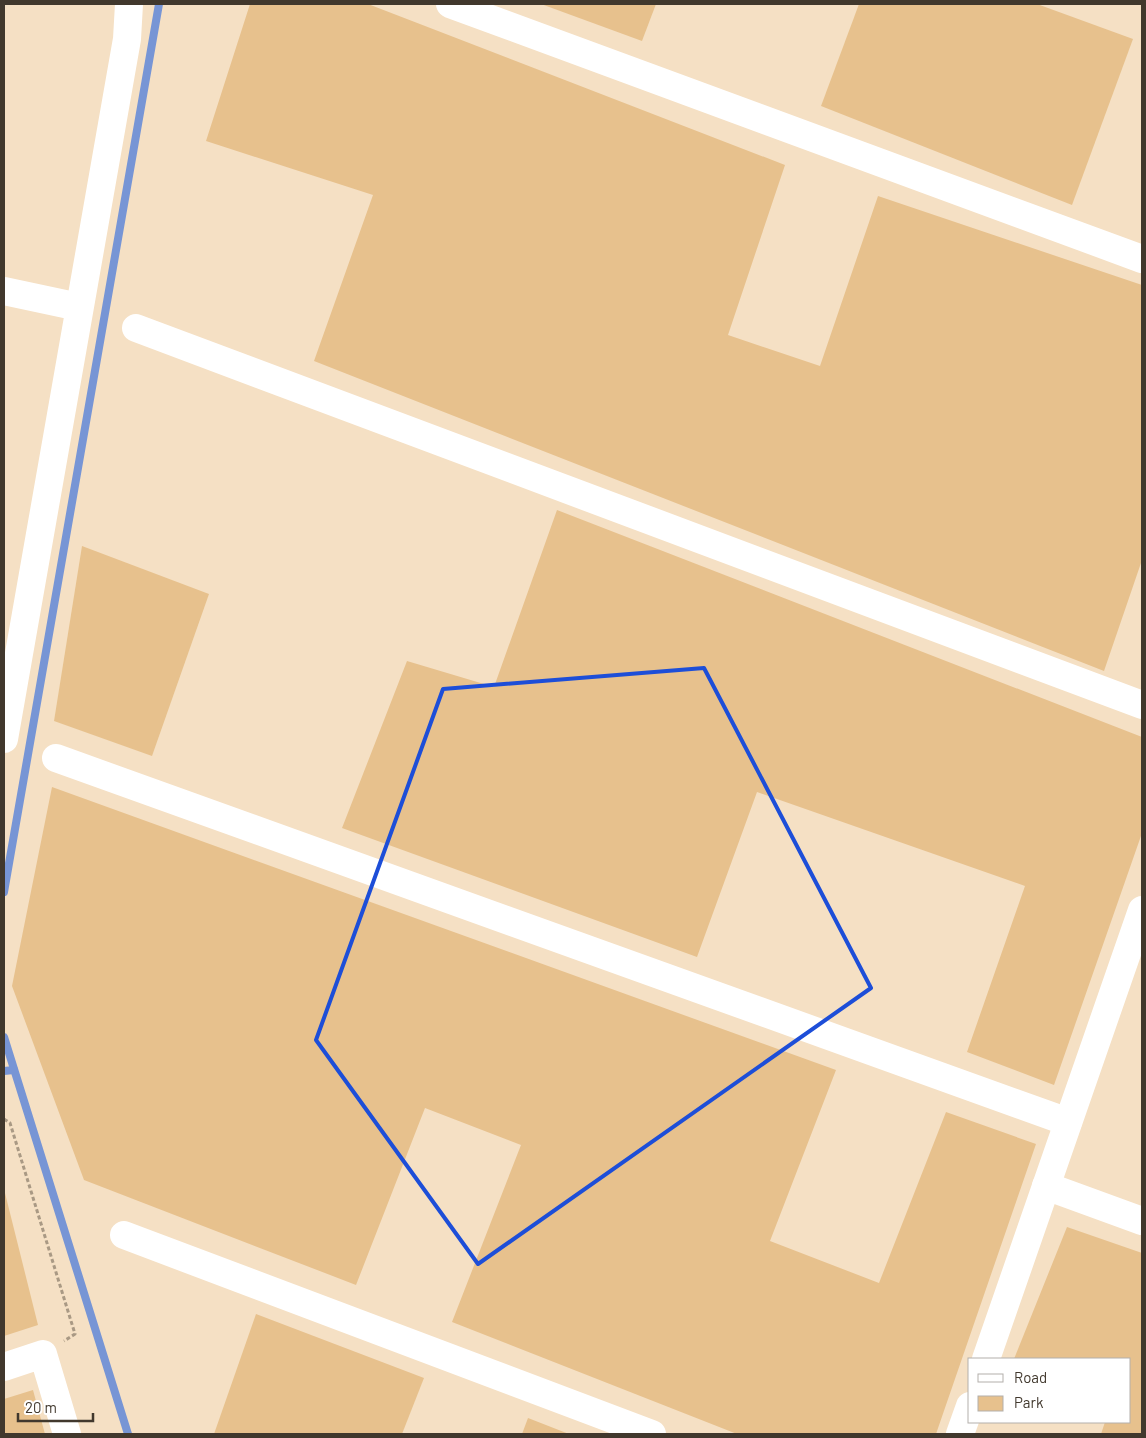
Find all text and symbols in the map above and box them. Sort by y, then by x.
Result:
legend [968,1358,1131,1423]
text: Road [1014,1368,1047,1386]
scale bar [18,1390,92,1422]
text: Park [1014,1393,1044,1411]
text: 20 m [25,1398,57,1416]

